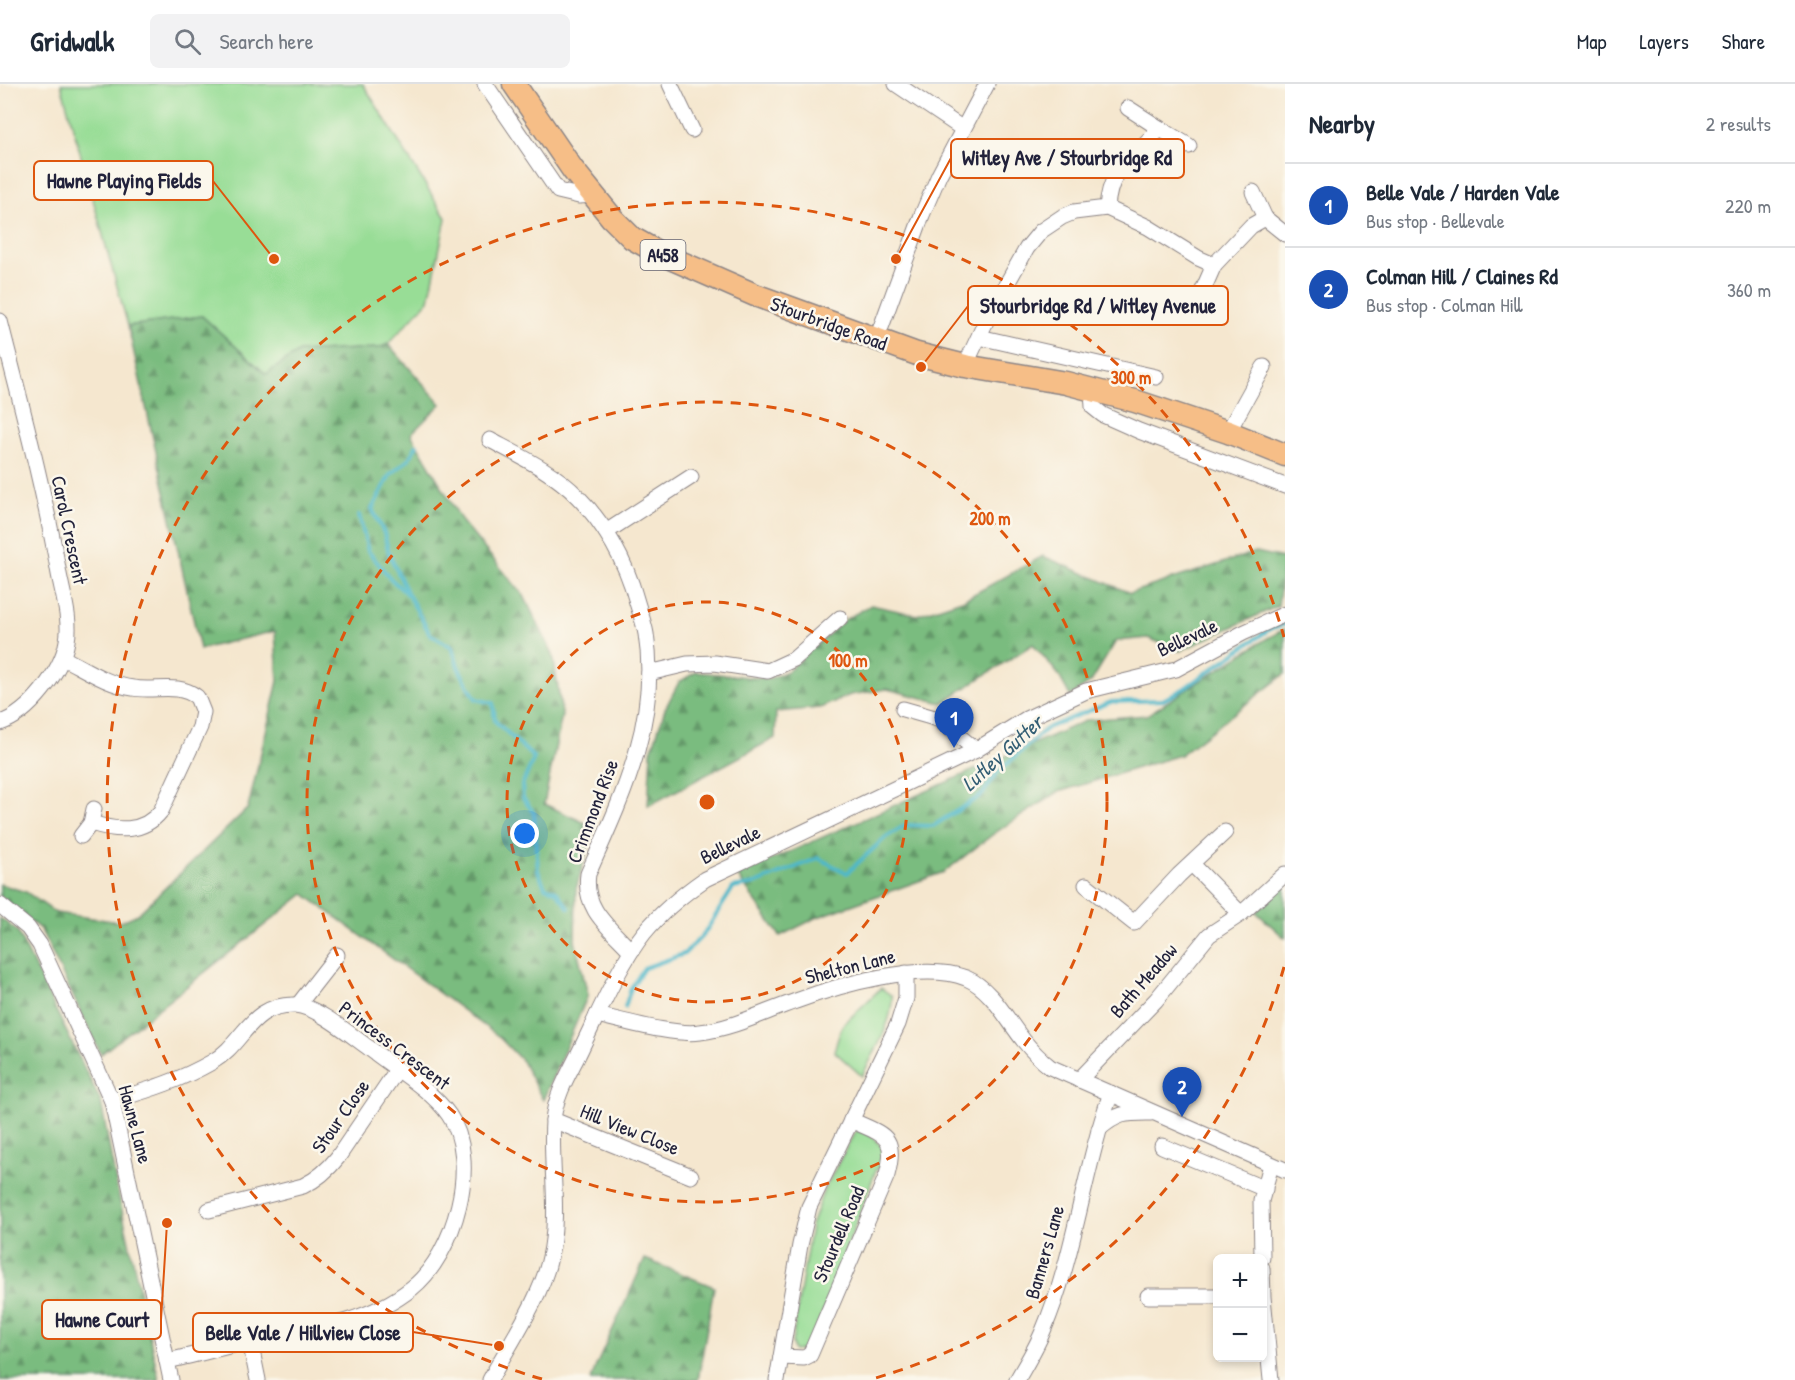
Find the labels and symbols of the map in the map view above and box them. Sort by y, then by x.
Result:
callout: Witley Ave / Stourbridge Rd [951,139,1184,178]
text: Witley Ave / Stourbridge Rd [962,143,1173,173]
callout: Hawne Playing Fields [34,161,213,200]
text: Hawne Playing Fields [47,166,201,196]
road number: A458 [640,240,686,270]
callout: Stourbridge Rd / Witley Avenue [968,286,1228,325]
street label: Stourbridge Road [767,289,891,357]
text: Stourbridge Rd / Witley Avenue [980,291,1217,321]
text: 300 m [1111,365,1151,390]
street label: Carol Crescent [45,473,95,588]
text: 200 m [970,506,1010,531]
street label: Bellevale [1152,611,1222,663]
text: 100 m [828,648,868,673]
pin: 1 [934,698,974,748]
water label: Lutley Gutter [955,707,1051,797]
street label: Crimmond Rise [560,755,624,867]
centre of rings [697,792,717,812]
street label: Bellevale [695,818,765,870]
your location [510,819,539,848]
street label: Bath Meadow [1103,937,1183,1023]
street label: Shelton Lane [802,942,898,990]
street label: Princess Crescent [334,994,457,1096]
pin: 2 [1162,1068,1202,1117]
street label: Stour Close [305,1074,375,1158]
street label: Hawne Lane [113,1082,159,1166]
street label: Hill View Close [576,1097,684,1161]
street label: Stourdell Road [806,1182,870,1286]
street label: Banners Lane [1018,1202,1070,1302]
callout: Hawne Court [42,1300,161,1339]
text: Hawne Court [55,1305,150,1334]
callout: Belle Vale / Hillview Close [193,1313,413,1352]
text: Belle Vale / Hillview Close [205,1318,401,1347]

